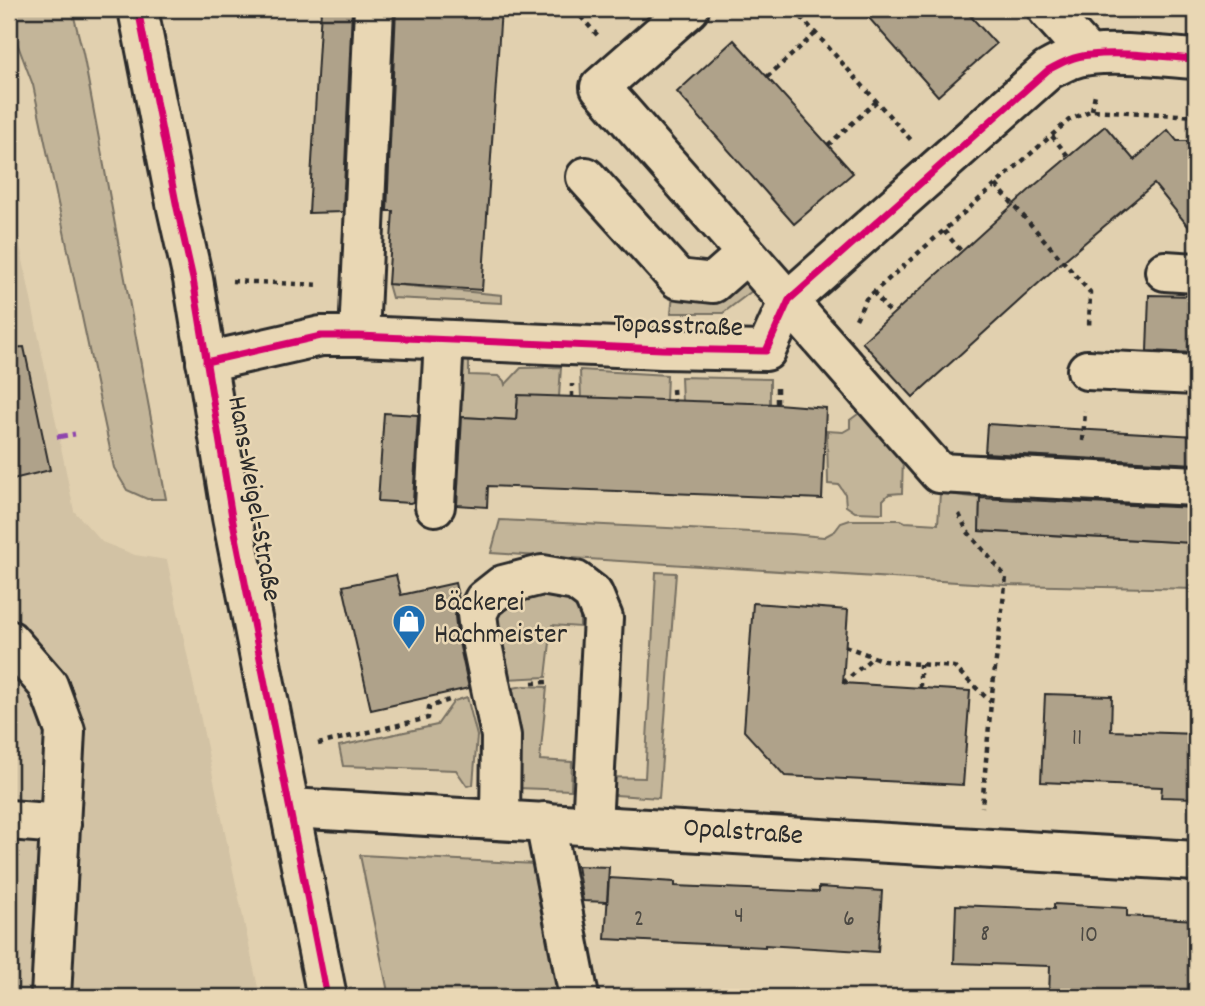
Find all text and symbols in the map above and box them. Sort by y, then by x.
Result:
street label: Topasstraße [612,306,744,350]
street label: Hans-Weigel-Straße [214,393,290,605]
place label: Bäckerei Hachmeister [434,585,568,657]
shop icon: Bäckerei Hachmeister [390,602,428,651]
house number: 11 [1072,722,1082,756]
street label: Opalstraße [682,810,804,858]
house number: 4 [734,900,744,934]
house number: 2 [634,903,644,937]
house number: 6 [843,903,855,937]
house number: 8 [980,918,990,952]
house number: 10 [1080,919,1098,953]

